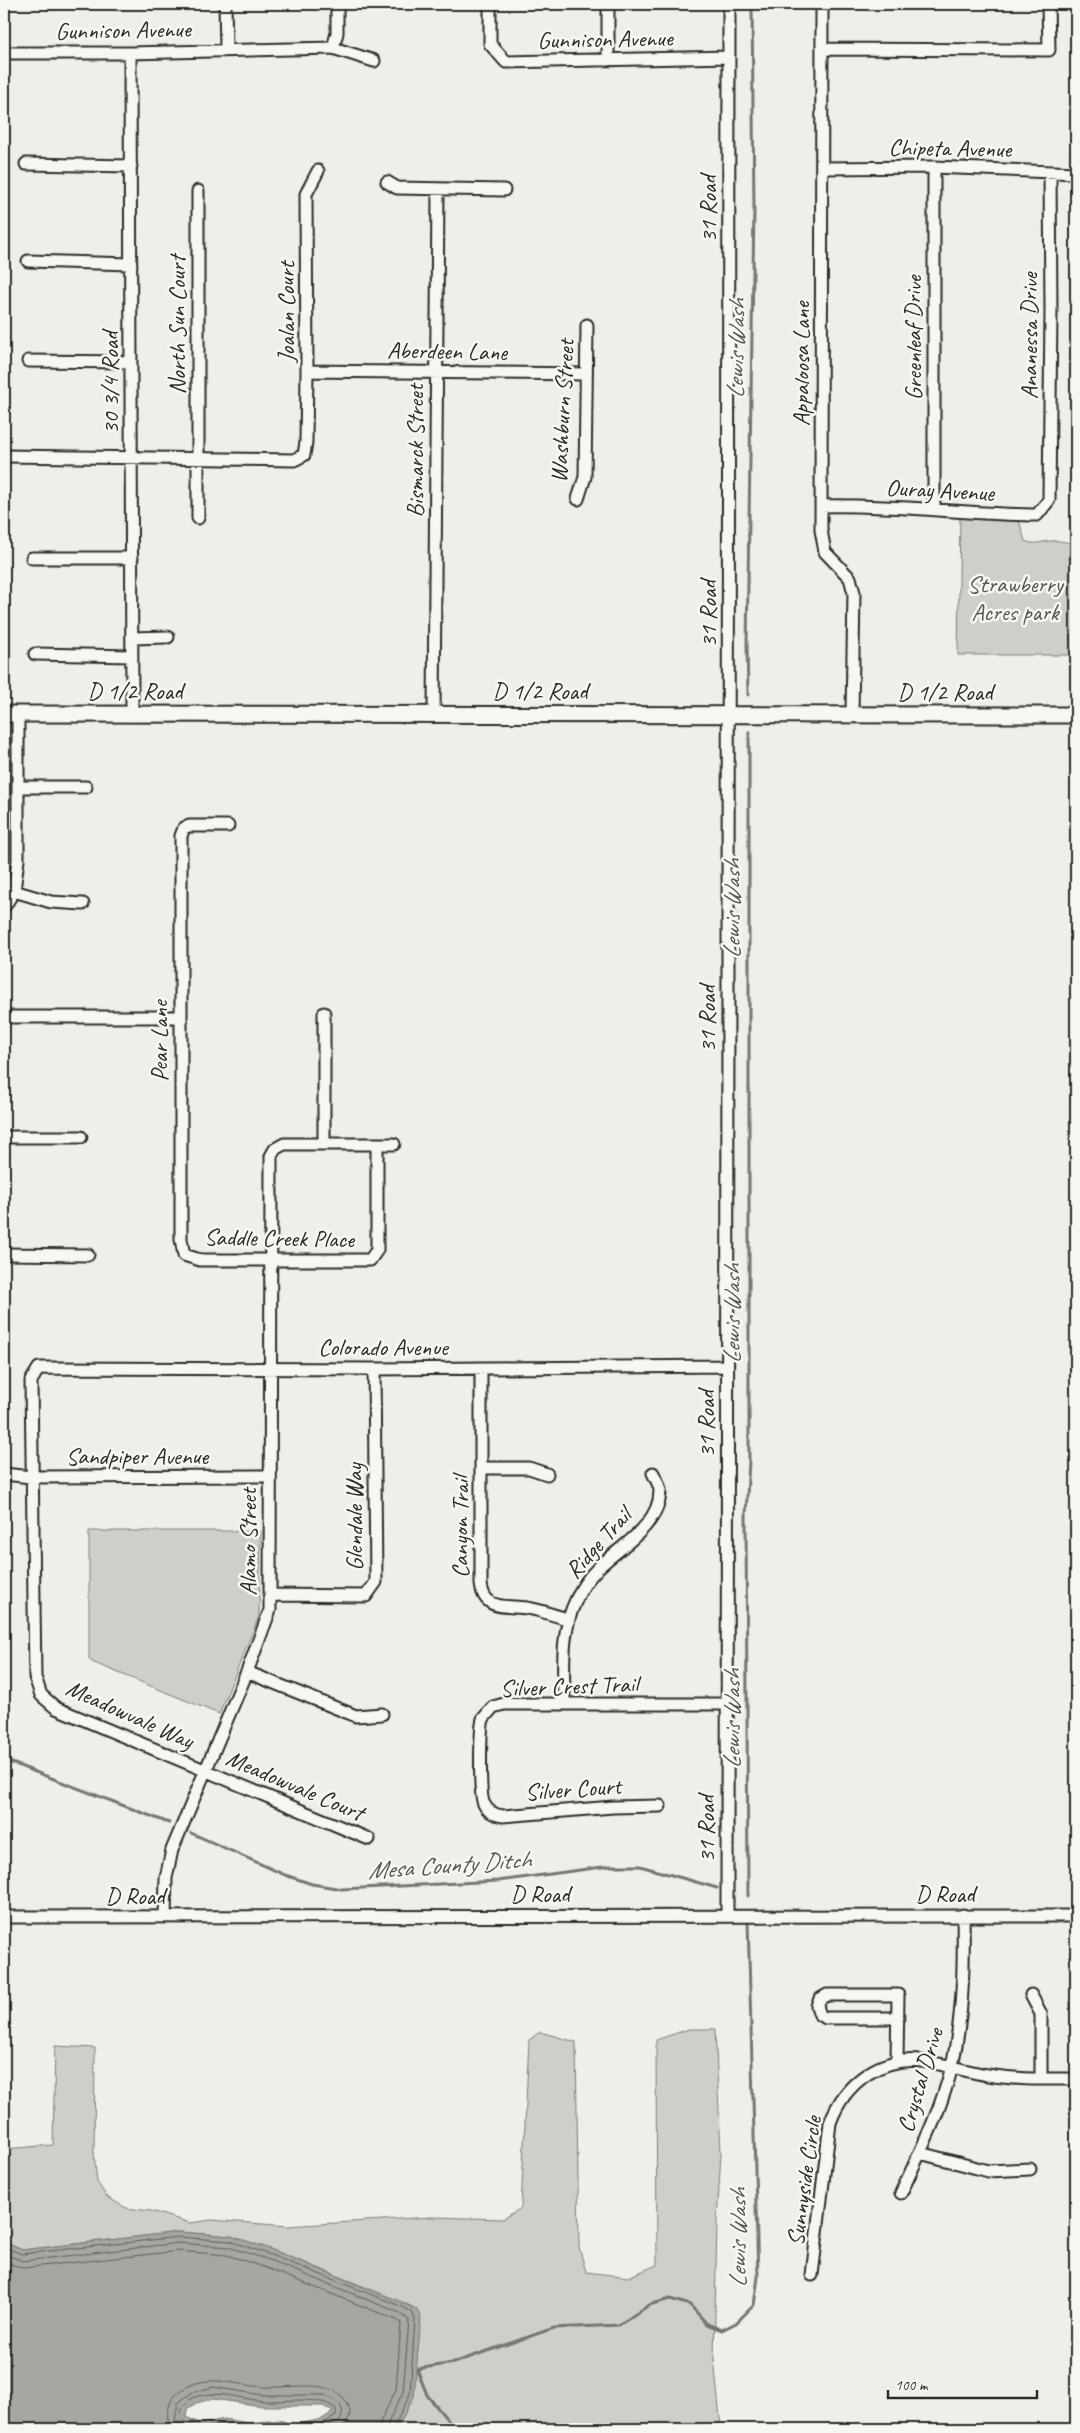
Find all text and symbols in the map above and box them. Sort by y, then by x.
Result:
street label: Gunnison Avenue [55,14,193,46]
street label: Gunnison Avenue [537,23,675,55]
street label: Chipeta Avenue [888,132,1014,164]
street label: 31 Road [693,172,723,243]
street label: North Sun Court [162,253,192,394]
street label: Joalan Court [271,259,301,363]
street label: Ananessa Drive [1014,271,1044,399]
street label: Greenleaf Drive [898,273,928,400]
water label: Lewis Wash [719,297,753,399]
street label: Appaloosa Lane [786,299,816,426]
street label: 30 3/4 Road [95,328,125,434]
street label: Aberdeen Lane [387,335,509,367]
street label: Washburn Street [543,337,581,483]
street label: Bismarck Street [400,382,430,518]
street label: Ouray Avenue [885,472,997,508]
park label: Strawberry Acres park [967,569,1064,627]
street label: 31 Road [693,577,723,648]
street label: D 1/2 Road [87,676,186,706]
street label: D 1/2 Road [492,676,591,706]
street label: D 1/2 Road [897,677,996,707]
water label: Lewis Wash [716,857,748,959]
street label: 31 Road [692,982,722,1053]
street label: Pear Lane [144,998,174,1082]
street label: Saddle Creek Place [204,1222,356,1254]
water label: Lewis Wash [716,1262,748,1364]
street label: Colorado Avenue [318,1332,450,1362]
street label: 31 Road [691,1387,721,1458]
street label: Sandpiper Avenue [66,1441,210,1471]
street label: Glendale Way [339,1462,369,1571]
street label: Canyon Trail [445,1472,475,1578]
street label: Alamo Street [233,1486,263,1596]
street label: Ridge Trail [558,1498,640,1585]
water label: Lewis Wash [716,1667,748,1769]
street label: Silver Crest Trail [500,1668,642,1703]
street label: Meadowvale Way [62,1673,200,1756]
street label: Meadowvale Court [222,1743,371,1829]
street label: Silver Court [524,1771,624,1807]
street label: 31 Road [691,1792,721,1863]
water label: Mesa County Ditch [367,1843,534,1887]
street label: D Road [510,1879,573,1909]
street label: D Road [915,1879,978,1909]
street label: D Road [105,1881,168,1911]
street label: Crystal Drive [890,2022,951,2136]
street label: Sunnyside Circle [780,2112,828,2248]
water label: Lewis Wash [722,2186,754,2288]
scale bar [888,2368,1036,2400]
text: 100 m [895,2376,929,2395]

